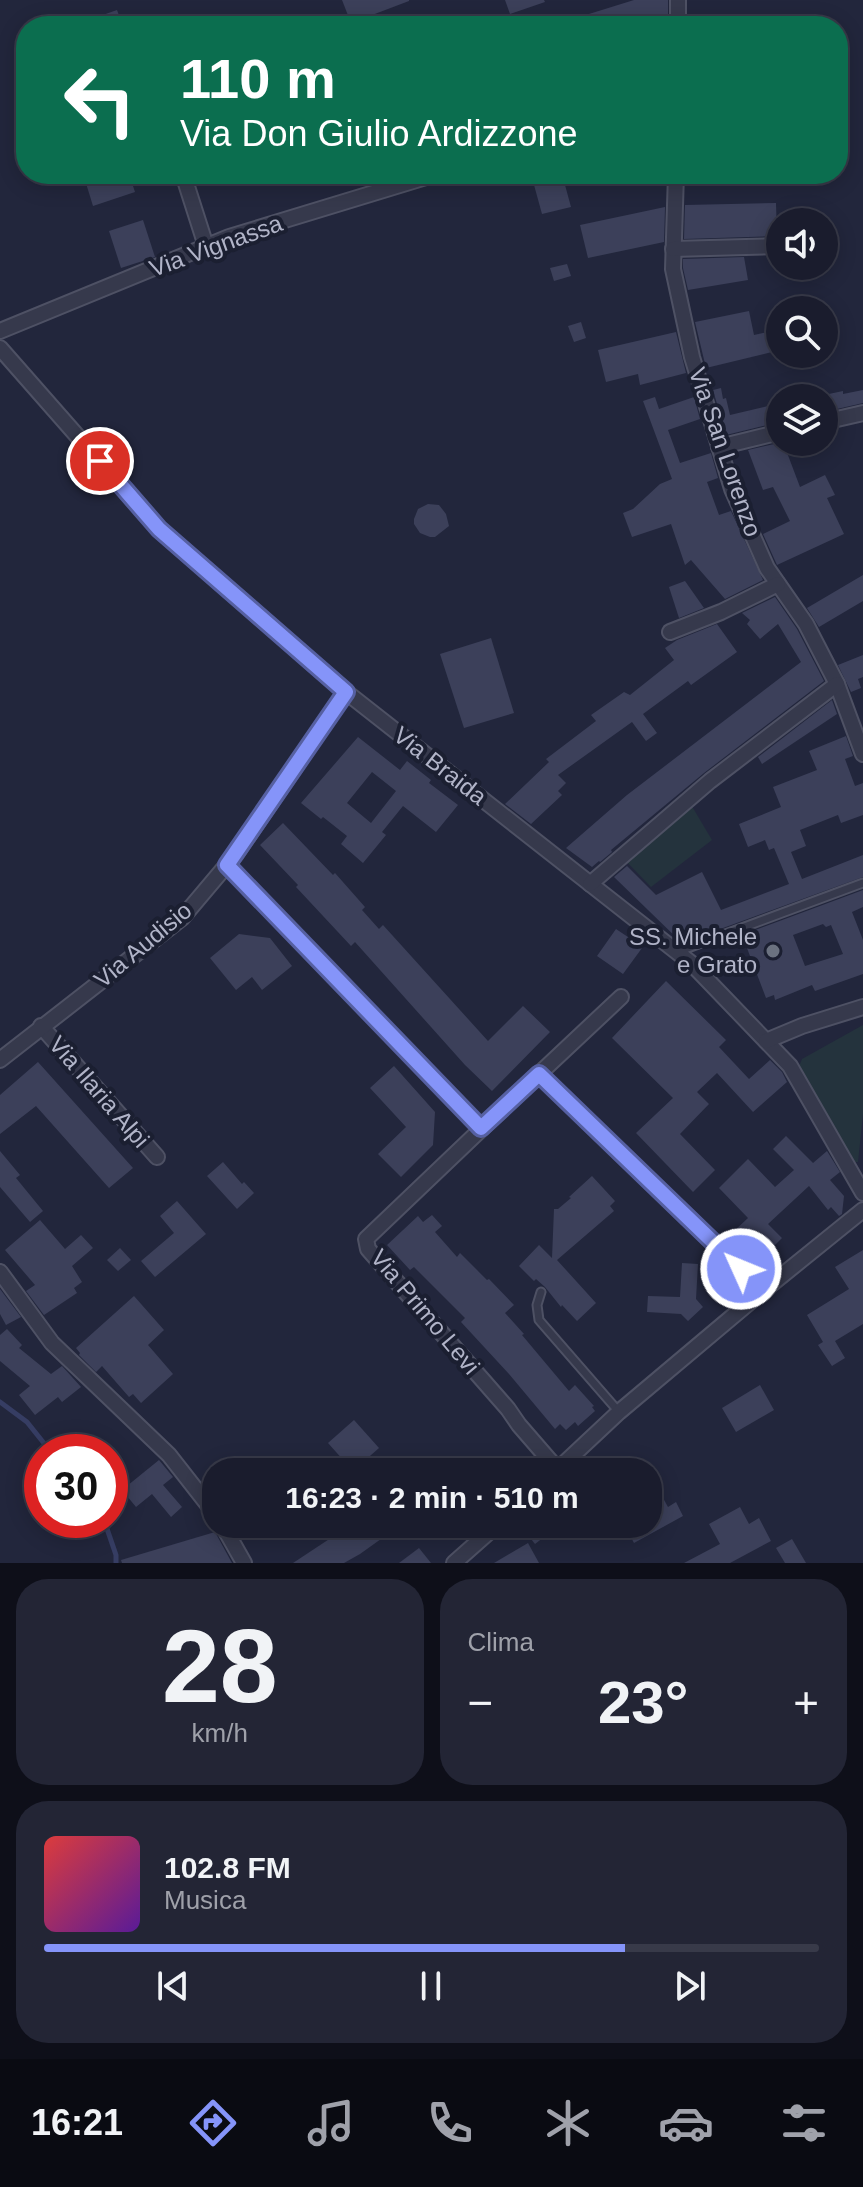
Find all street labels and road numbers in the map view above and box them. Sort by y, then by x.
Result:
street label: Via Vignassa [146,209,286,282]
street label: Via San Lorenzo [684,364,767,540]
street label: Via Braida [389,721,493,811]
street label: Via Audisio [89,896,197,993]
street label: Via Ilaria Alpi [44,1031,155,1153]
street label: Via Primo Levi [365,1244,485,1379]

